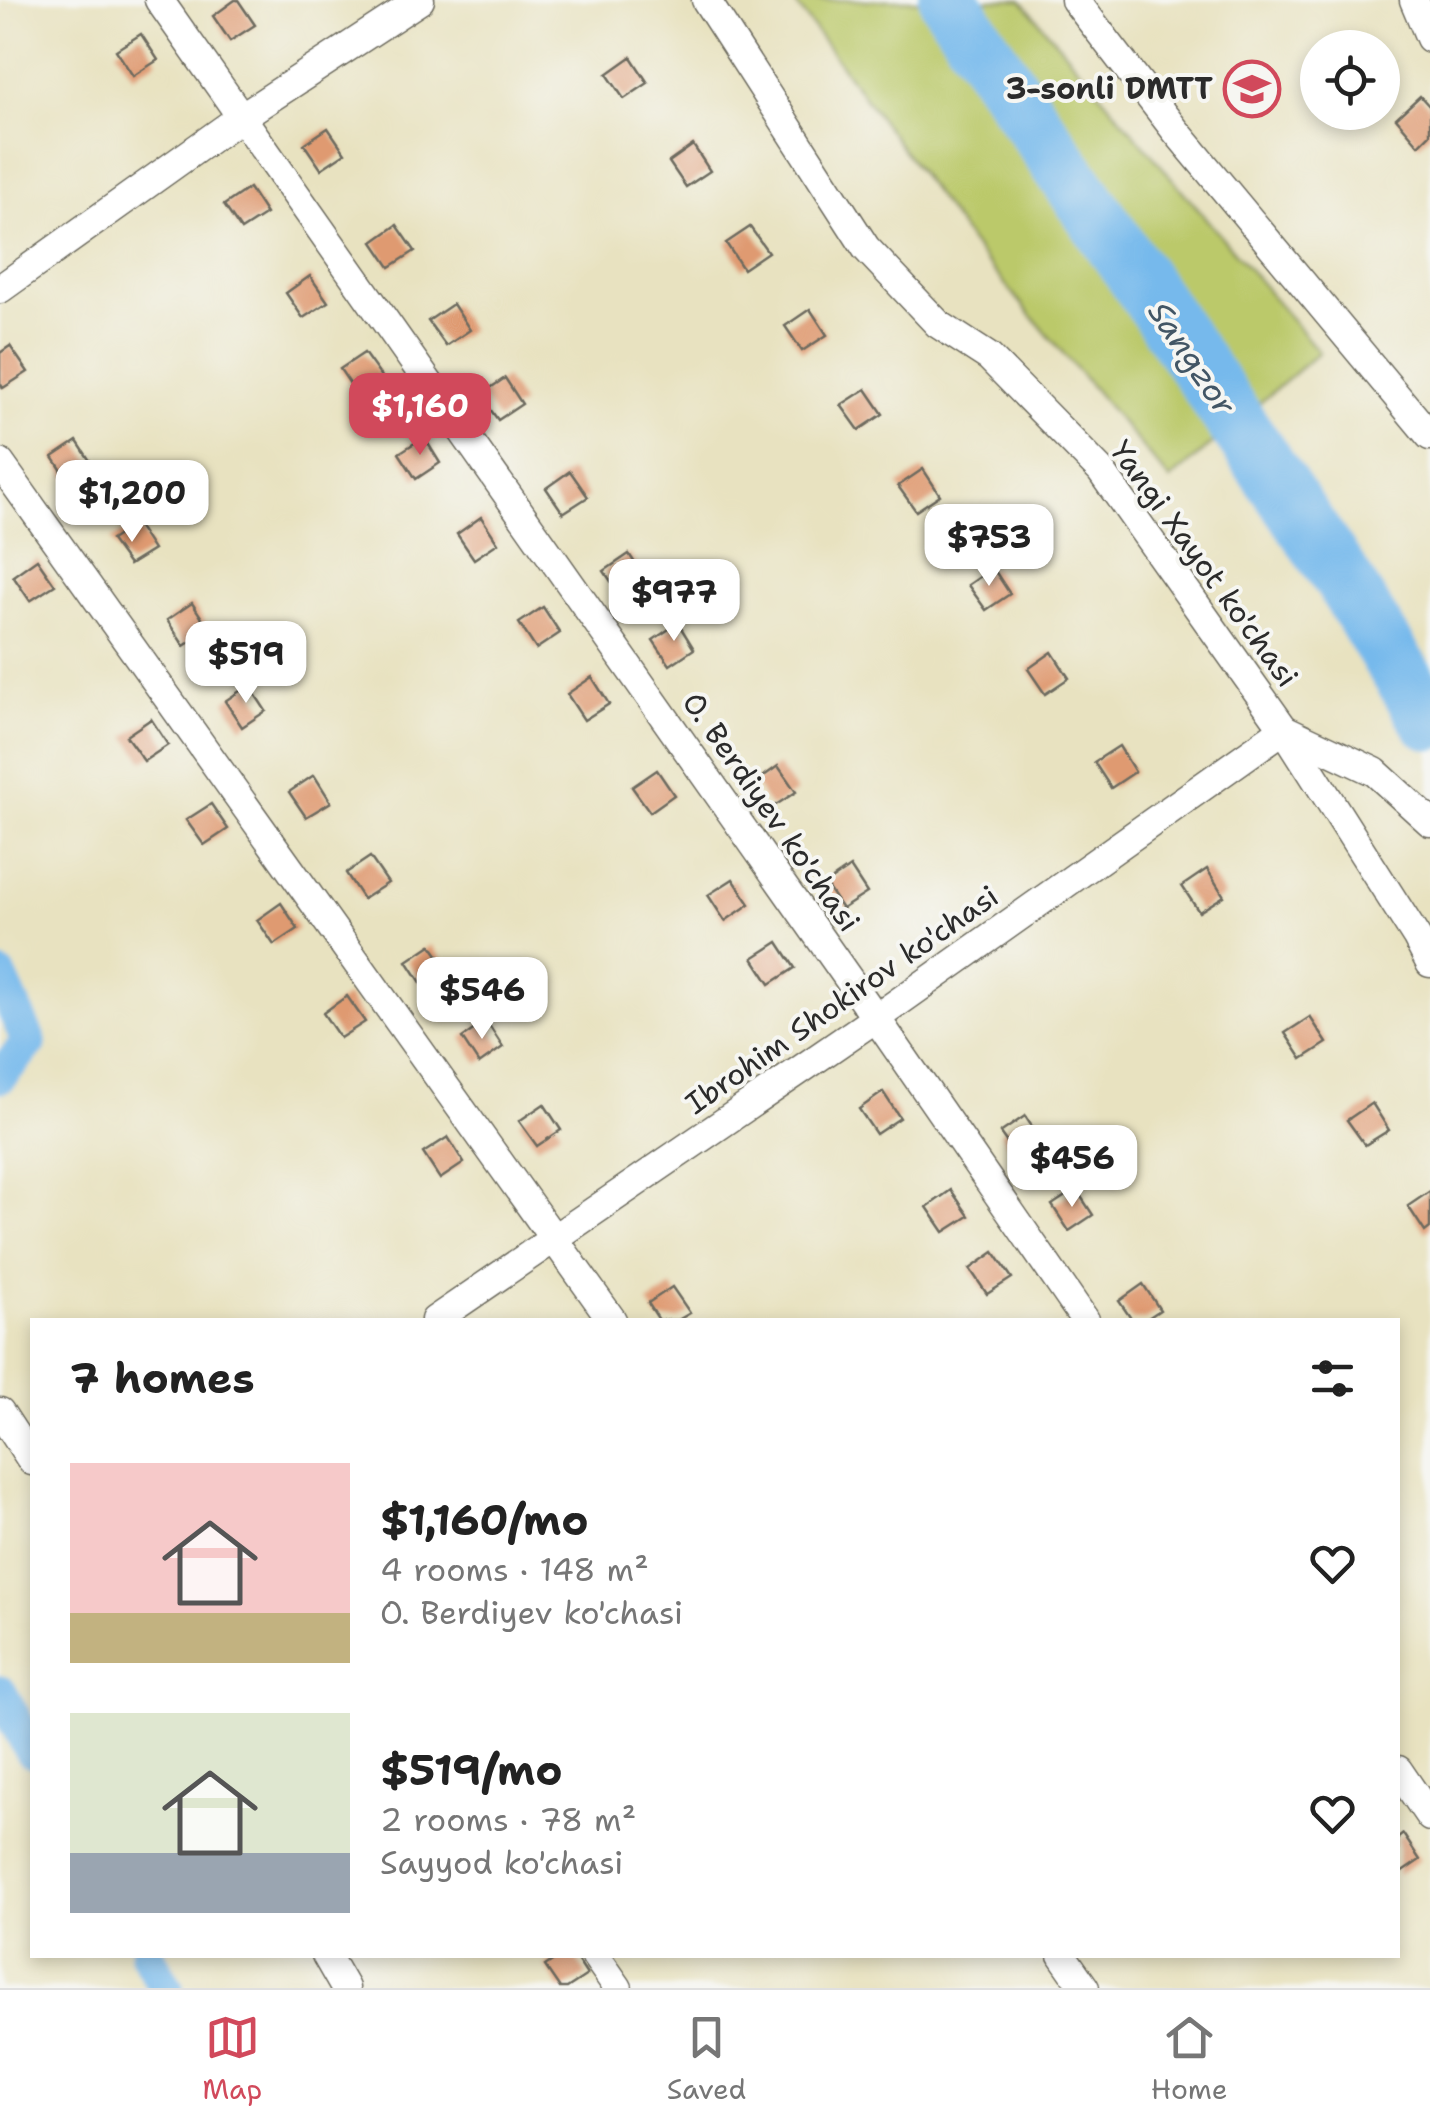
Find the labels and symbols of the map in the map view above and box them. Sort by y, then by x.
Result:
school or university icon: 3-sonli DMTT [1222,59,1282,119]
place label: 3-sonli DMTT [1006,68,1213,109]
water label: Sangzor [1139,292,1247,424]
pin: $1,160 [339,373,501,458]
street label: Yangi Xayot ko'chasi [1101,432,1308,695]
pin: $1,200 [51,460,213,545]
pin: $753 [930,504,1048,589]
pin: $977 [615,559,733,644]
pin: $519 [187,621,305,706]
street label: O. Berdiyev ko'chasi [673,684,870,940]
street label: Ibrohim Shokirov ko'chasi [677,876,1006,1124]
pin: $546 [423,957,541,1042]
pin: $456 [1013,1125,1131,1210]

